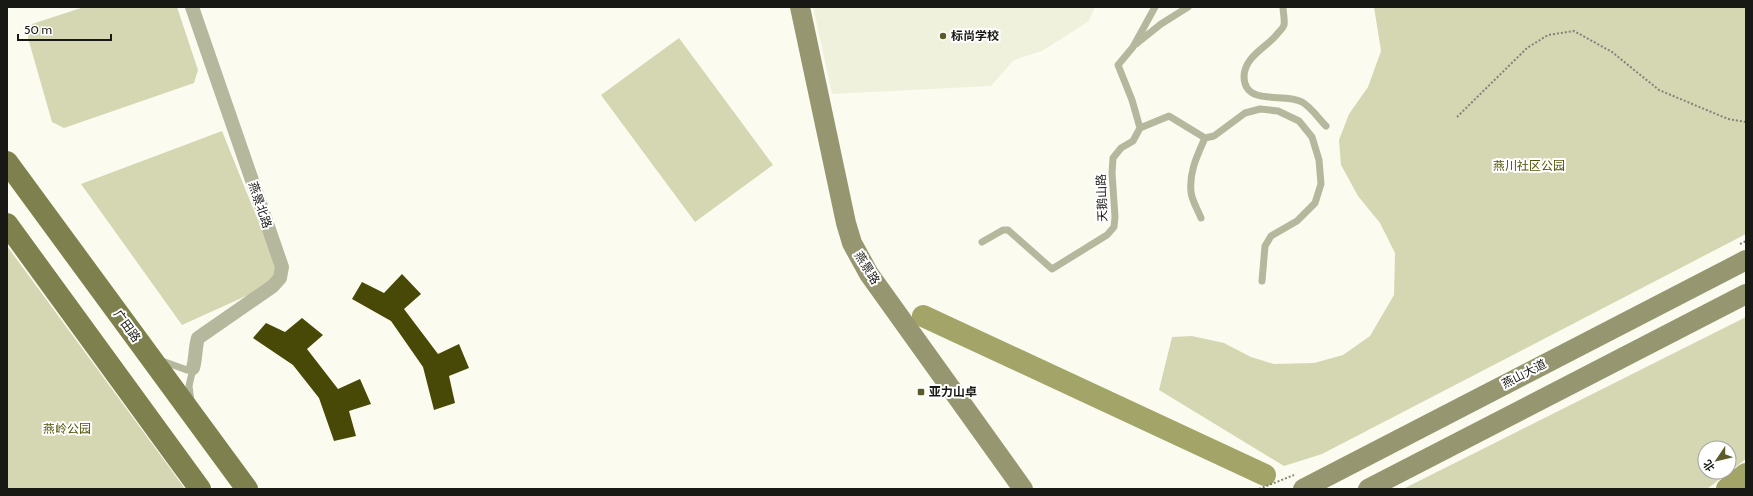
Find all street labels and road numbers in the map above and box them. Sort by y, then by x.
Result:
street label: 天鹅山路 [1093,174,1110,222]
street label: 燕景北路 [246,180,275,230]
street label: 燕景路 [852,248,883,287]
street label: 广田路 [111,307,144,345]
street label: 燕山大道 [1499,356,1549,391]

